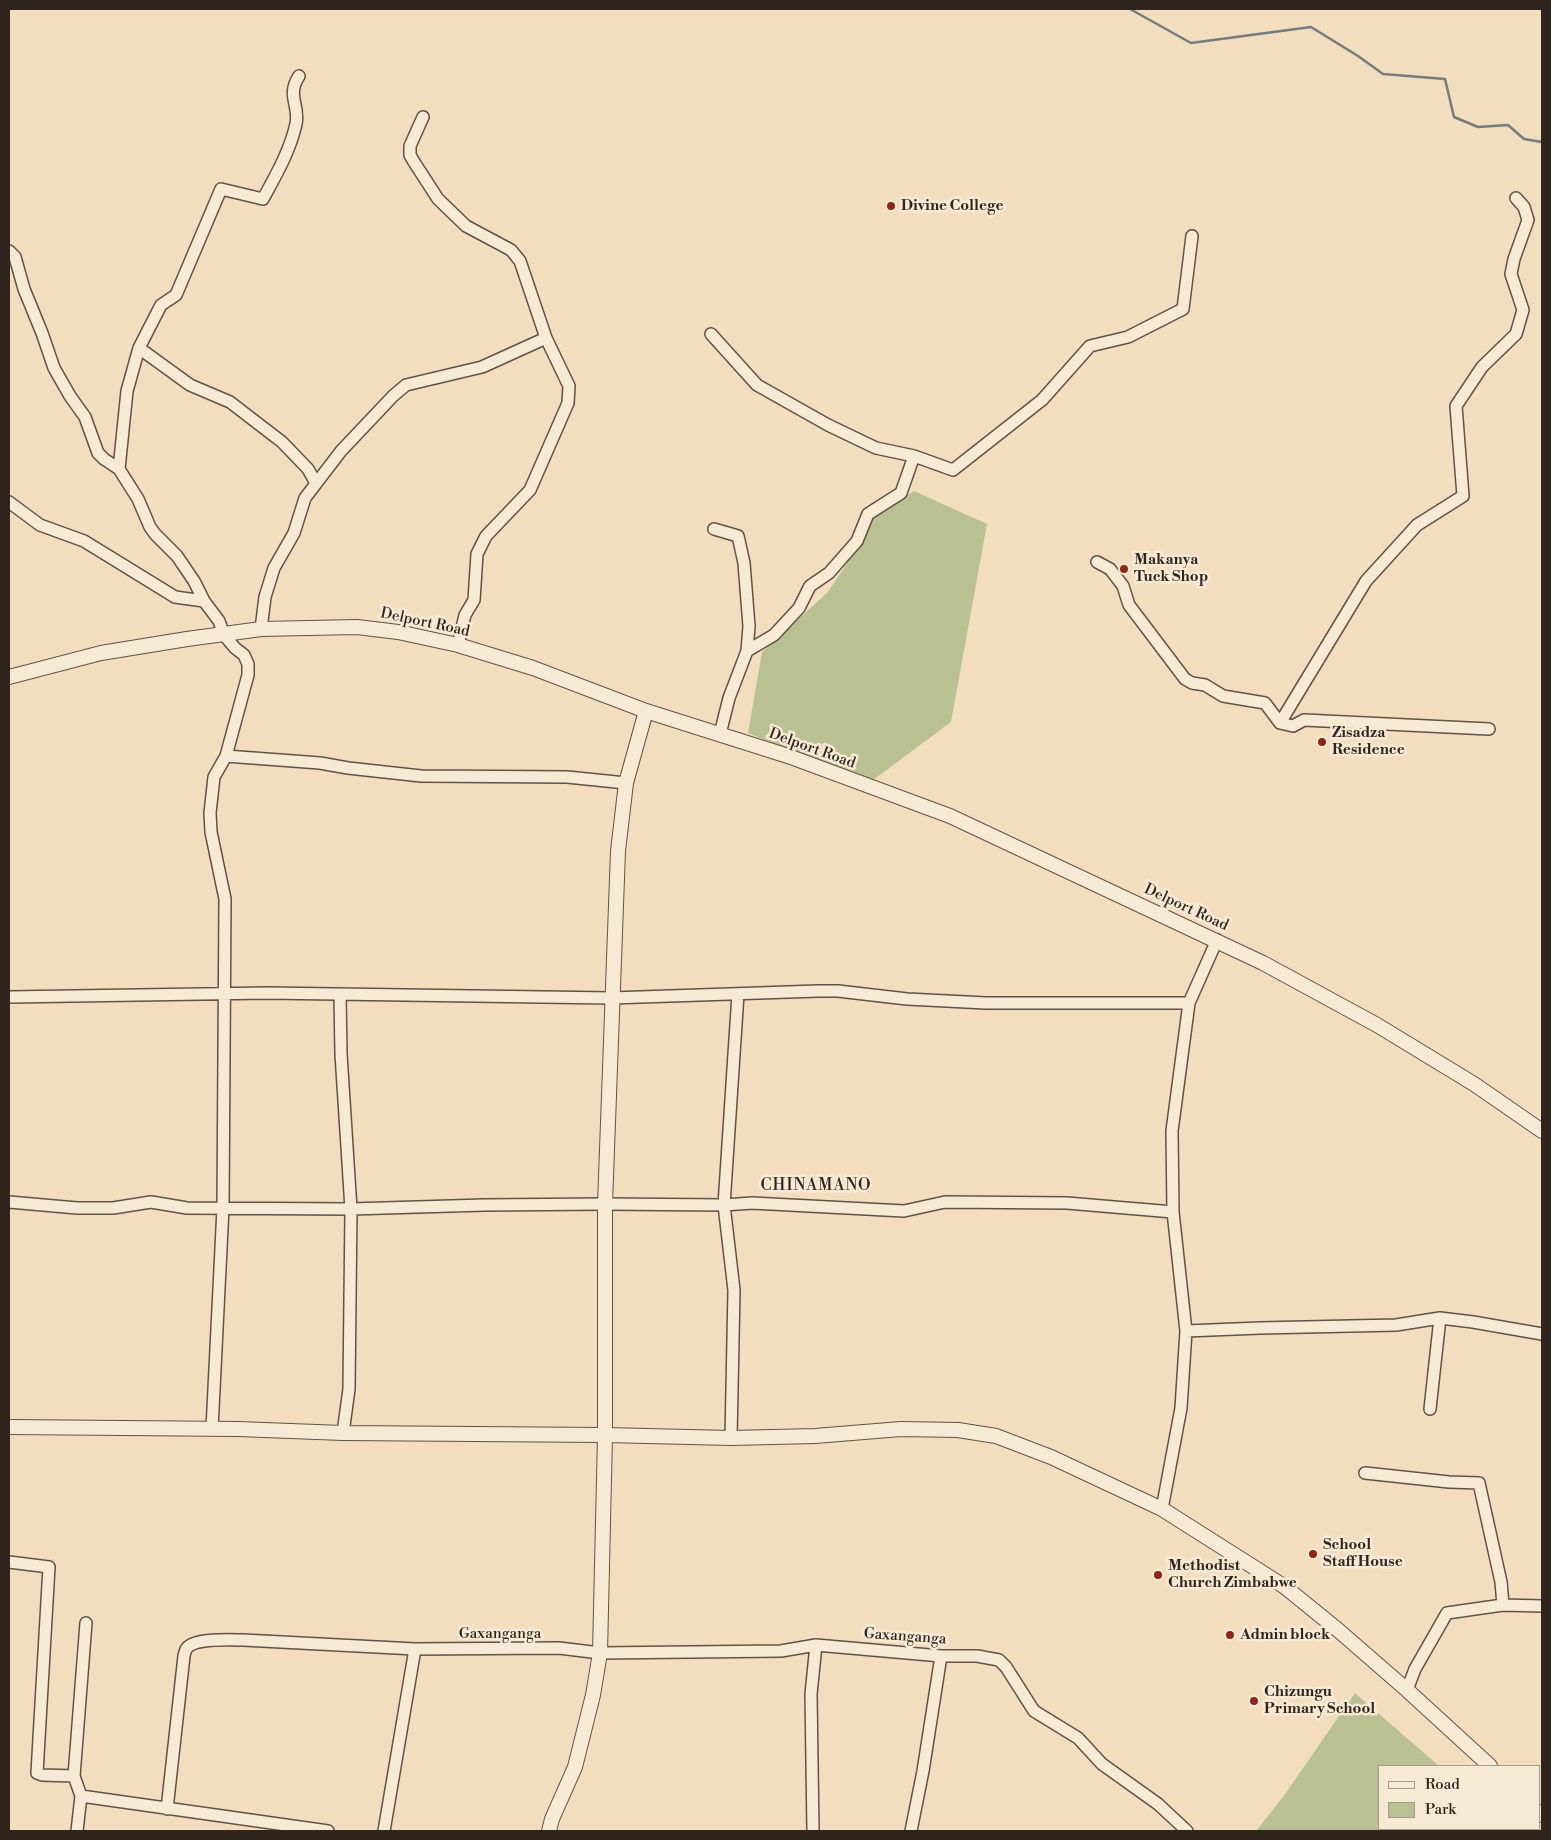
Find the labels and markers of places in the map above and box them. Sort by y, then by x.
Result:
place label: Divine College [901,197,1004,215]
marker: Divine College [885,200,897,212]
place label: Makanya Tuck Shop [1134,551,1208,586]
marker: Makanya Tuck Shop [1118,563,1130,575]
place label: Zisadza Residence [1332,724,1405,759]
marker: Zisadza Residence [1316,736,1328,748]
place label: School Staff House [1323,1536,1403,1571]
marker: School Staff House [1307,1548,1319,1560]
place label: Methodist Church Zimbabwe [1168,1557,1297,1592]
marker: Methodist Church Zimbabwe [1152,1569,1164,1581]
place label: Admin block [1240,1626,1330,1644]
marker: Admin block [1224,1629,1236,1641]
place label: Chizungu Primary School [1264,1683,1375,1718]
marker: Chizungu Primary School [1248,1695,1260,1707]

